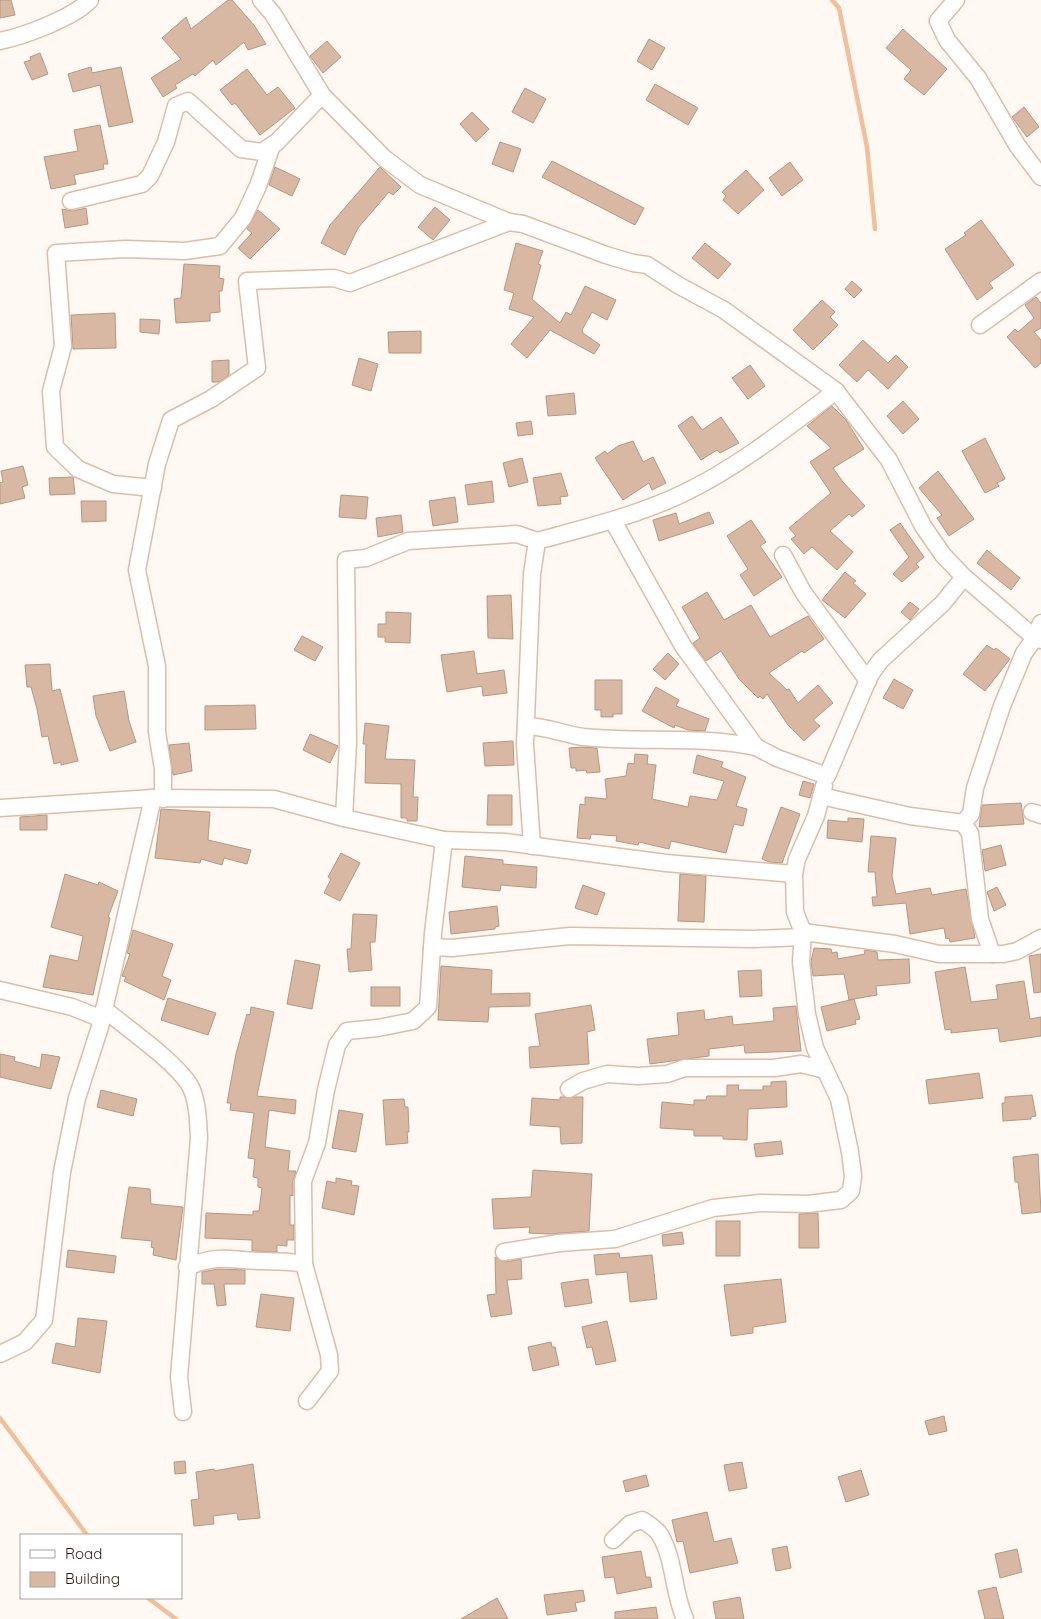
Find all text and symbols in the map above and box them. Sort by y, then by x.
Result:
legend [20,1534,182,1599]
text: Road [65,1544,102,1563]
text: Building [65,1569,120,1588]

